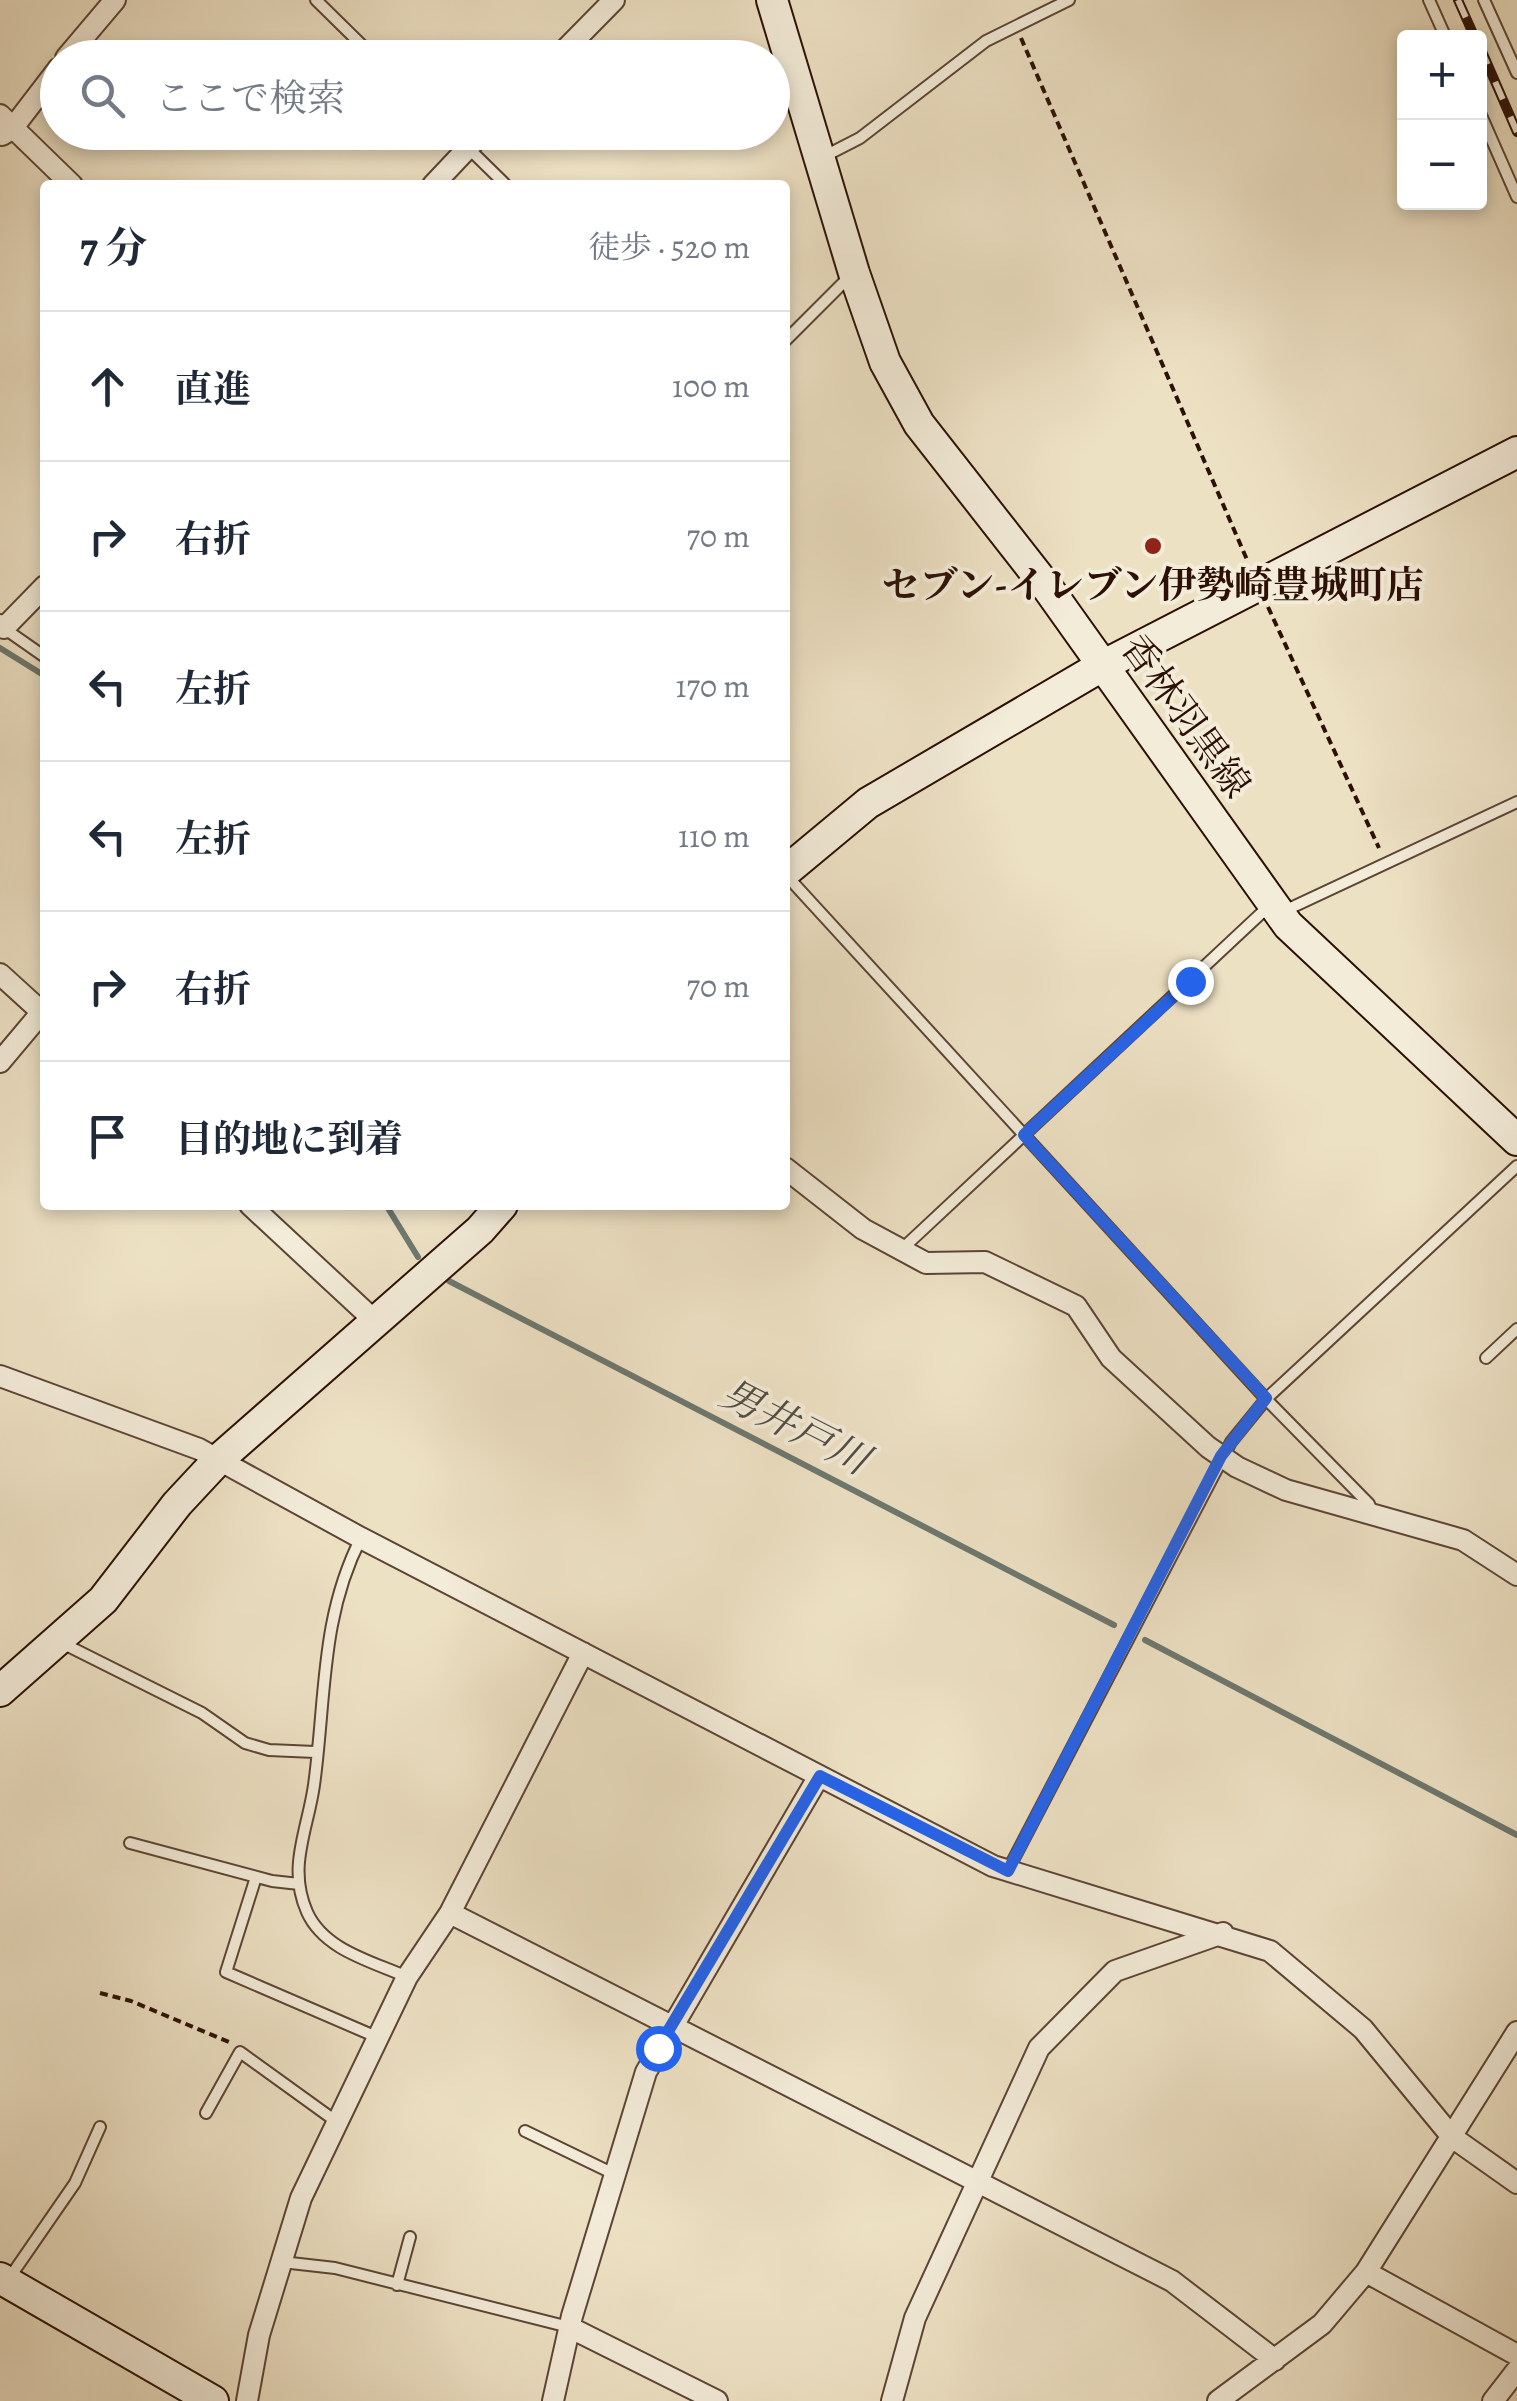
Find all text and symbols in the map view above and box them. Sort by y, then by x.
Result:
map controls [1397,30,1487,210]
button: + [1397,30,1487,120]
search box [40,40,790,150]
icon: search [75,68,130,123]
text: ここで検索 [155,72,345,124]
button: − [1397,120,1487,210]
text: 7 分 [80,219,147,276]
text: 徒歩 · 520 m [588,225,750,269]
icon: ahead [80,359,135,414]
text: 直進 [175,363,251,415]
text: 100 m [672,364,750,408]
icon: right [80,509,135,564]
text: 右折 [175,513,251,565]
text: 70 m [687,514,750,558]
marker: セブン-イレブン伊勢崎豊城町店 [1142,535,1164,557]
place label: セブン-イレブン伊勢崎豊城町店 [882,559,1424,611]
street label: 香林羽黒線 [1109,624,1263,808]
icon: left [80,659,135,714]
text: 左折 [175,663,251,715]
text: 170 m [676,664,750,708]
icon: left [80,809,135,864]
text: 左折 [175,813,251,865]
text: 110 m [678,814,750,858]
icon: right [80,959,135,1014]
route end [1168,959,1214,1005]
text: 右折 [175,963,251,1015]
text: 70 m [687,964,750,1008]
icon: arrive [80,1109,135,1164]
text: 目的地に到着 [175,1113,403,1165]
water label: 男井戸川 [711,1366,882,1489]
route start [636,2026,682,2072]

